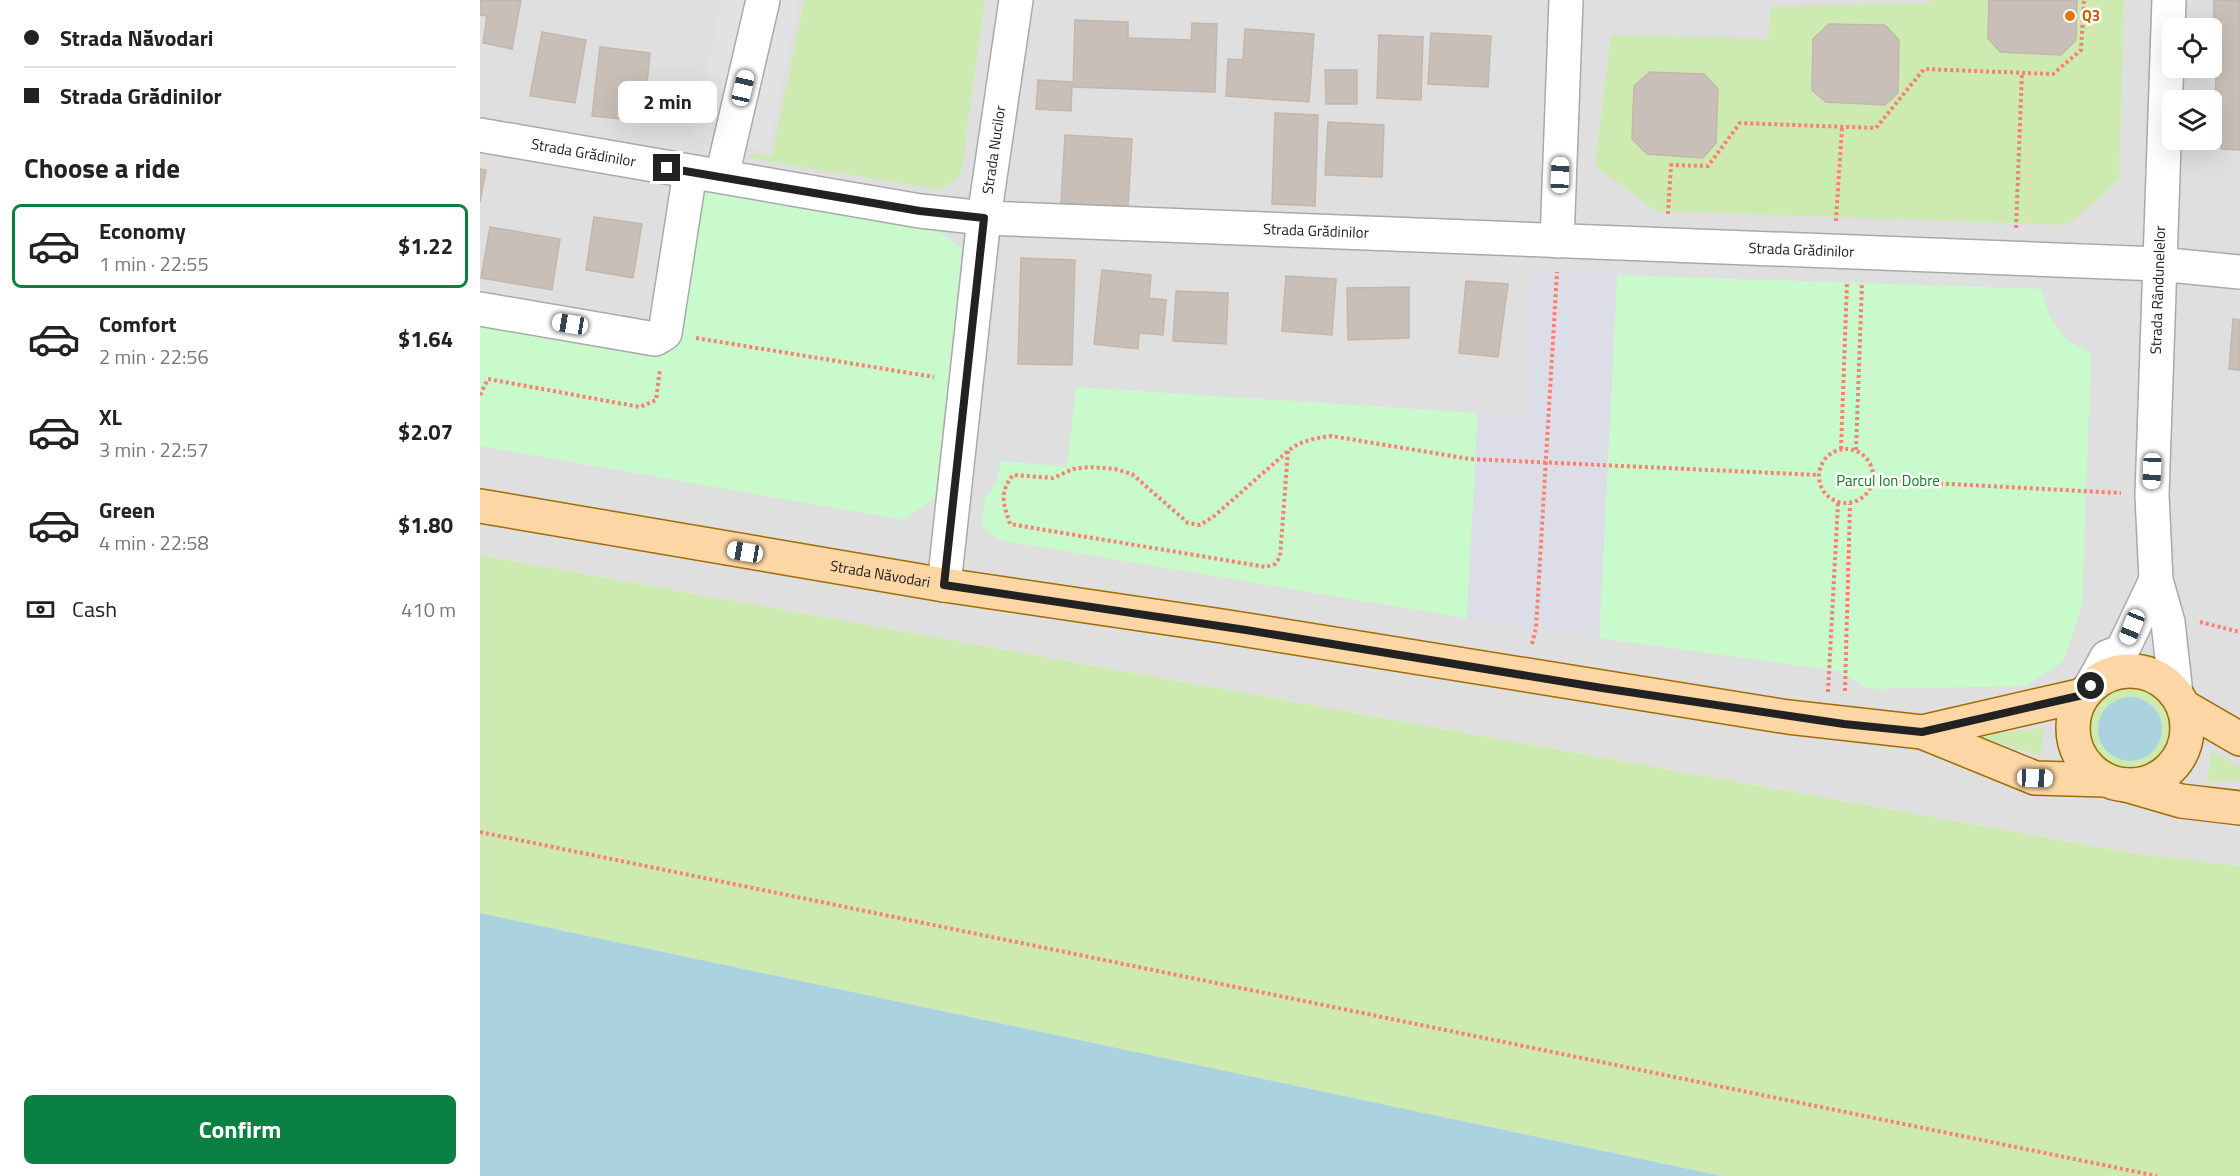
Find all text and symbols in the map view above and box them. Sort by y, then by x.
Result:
place label: Q3 [2082,4,2100,27]
marker: Q3 [2063,9,2077,23]
map controls [2162,18,2222,150]
button: locate [2162,18,2222,78]
text: Strada Năvodari [60,21,214,55]
car [730,68,756,108]
text: Strada Grădinilor [60,79,222,113]
callout: 2 min [618,81,717,123]
text: 2 min [643,86,692,117]
button: layers [2162,90,2222,150]
street label: Strada Nucilor [976,104,1011,196]
street label: Strada Grădinilor [529,132,638,173]
text: Choose a ride [24,147,180,188]
route end [653,154,680,181]
car [1550,157,1570,193]
text: Economy [99,214,186,248]
street label: Strada Grădinilor [1262,217,1369,244]
icon: car [27,219,81,273]
street label: Strada Rândunelelor [2144,225,2171,355]
text: $1.22 [398,229,453,263]
street label: Strada Grădinilor [1748,236,1855,263]
text: 1 min · 22:55 [99,248,209,279]
text: Comfort [99,307,177,341]
icon: car [27,312,81,366]
car [551,312,589,336]
text: $1.64 [398,322,453,356]
text: 2 min · 22:56 [99,341,209,372]
text: XL [99,400,122,434]
icon: car [27,405,81,459]
text: $2.07 [398,415,453,449]
text: 3 min · 22:57 [99,434,209,465]
car [2142,453,2162,489]
park label: Parcul Ion Dobre [1836,469,1940,492]
text: Green [99,493,155,527]
icon: car [27,498,81,552]
text: $1.80 [398,508,453,542]
text: 4 min · 22:58 [99,527,209,558]
car [726,540,764,564]
street label: Strada Năvodari [828,554,932,593]
text: Cash [72,592,117,626]
icon: cash [24,593,57,626]
text: 410 m [401,594,456,625]
car [2117,607,2147,647]
route start [2077,672,2104,699]
car [2017,768,2053,788]
button: Confirm [24,1095,456,1164]

